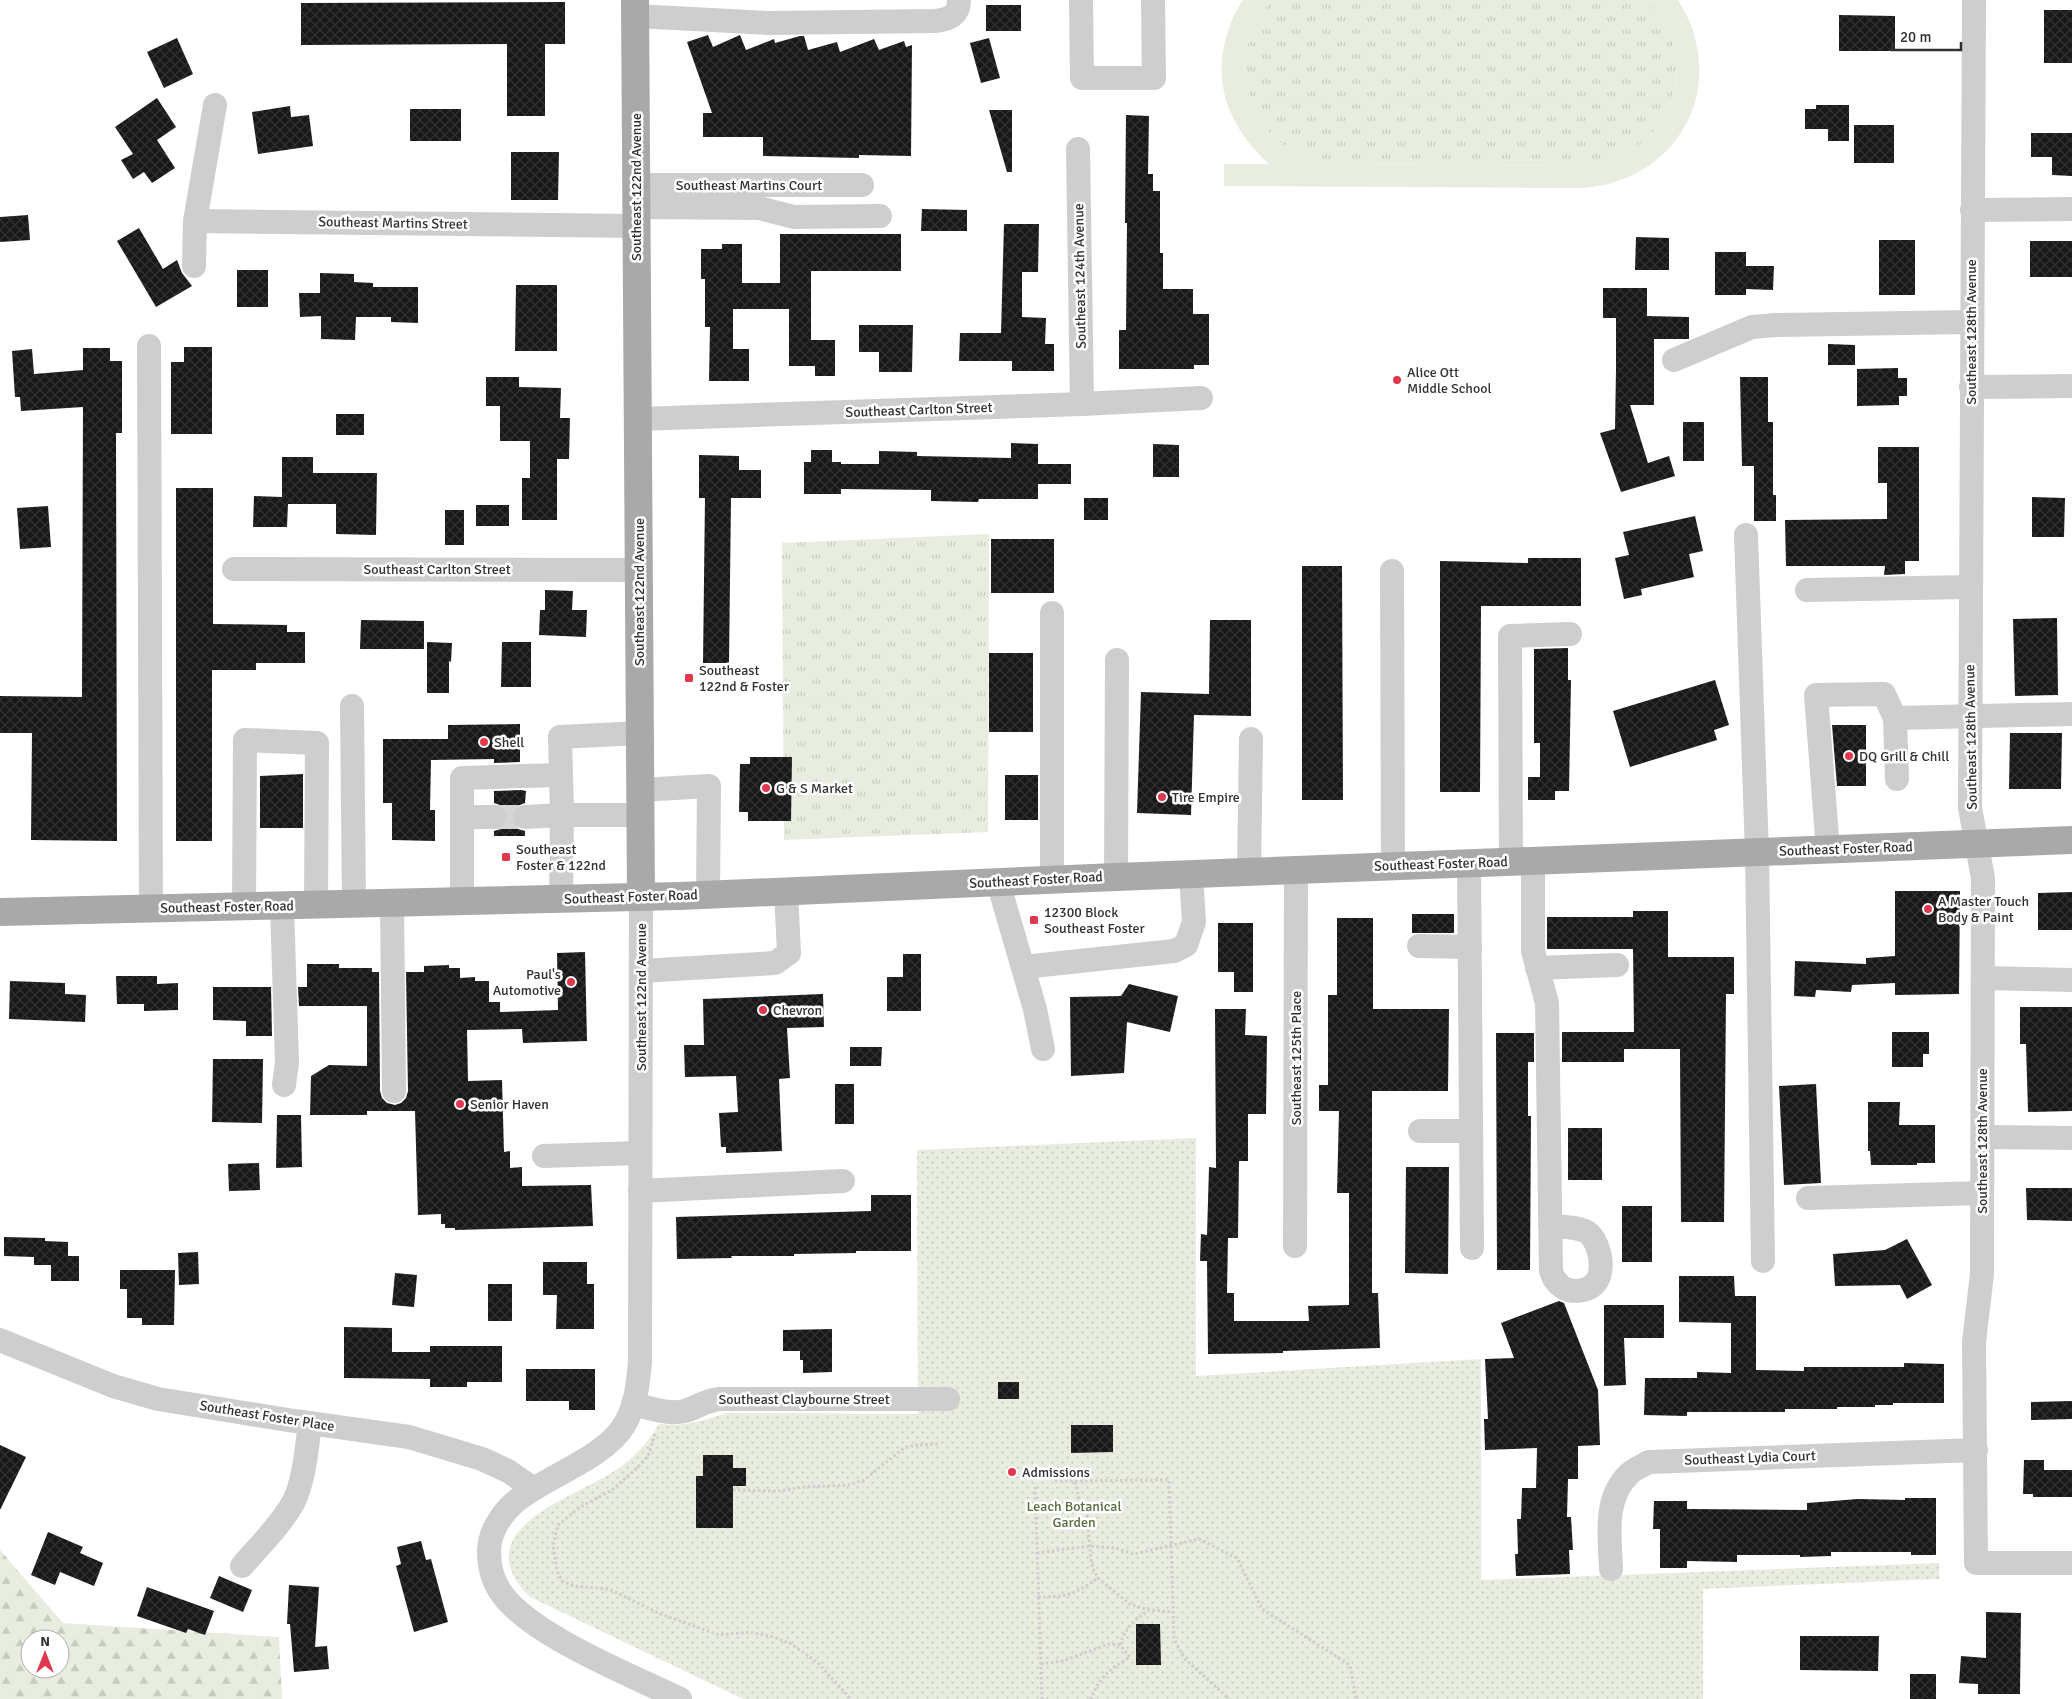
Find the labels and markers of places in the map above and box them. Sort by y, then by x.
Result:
place label: Alice Ott Middle School [1407,364,1492,397]
marker: Alice Ott Middle School [1391,374,1403,386]
place label: Southeast 122nd & Foster [699,662,790,695]
marker: Southeast 122nd & Foster [683,672,695,684]
place label: Shell [494,734,524,751]
marker: Shell [478,736,490,748]
place label: DQ Grill & Chill [1859,748,1949,765]
marker: DQ Grill & Chill [1843,750,1855,762]
place label: G & S Market [776,780,853,797]
marker: G & S Market [760,782,772,794]
place label: Tire Empire [1172,789,1240,806]
marker: Tire Empire [1156,791,1168,803]
place label: Southeast Foster & 122nd [516,841,606,874]
marker: Southeast Foster & 122nd [500,851,512,863]
place label: A Master Touch Body & Paint [1938,893,2029,926]
marker: A Master Touch Body & Paint [1922,903,1934,915]
place label: 12300 Block Southeast Foster [1044,904,1146,937]
marker: 12300 Block Southeast Foster [1028,914,1040,926]
place label: Paul's Automotive [493,966,561,999]
marker: Paul's Automotive [565,976,577,988]
place label: Chevron [773,1002,822,1019]
marker: Chevron [757,1004,769,1016]
place label: Senior Haven [470,1096,549,1113]
marker: Senior Haven [454,1098,466,1110]
place label: Admissions [1022,1464,1090,1481]
marker: Admissions [1006,1466,1018,1478]

